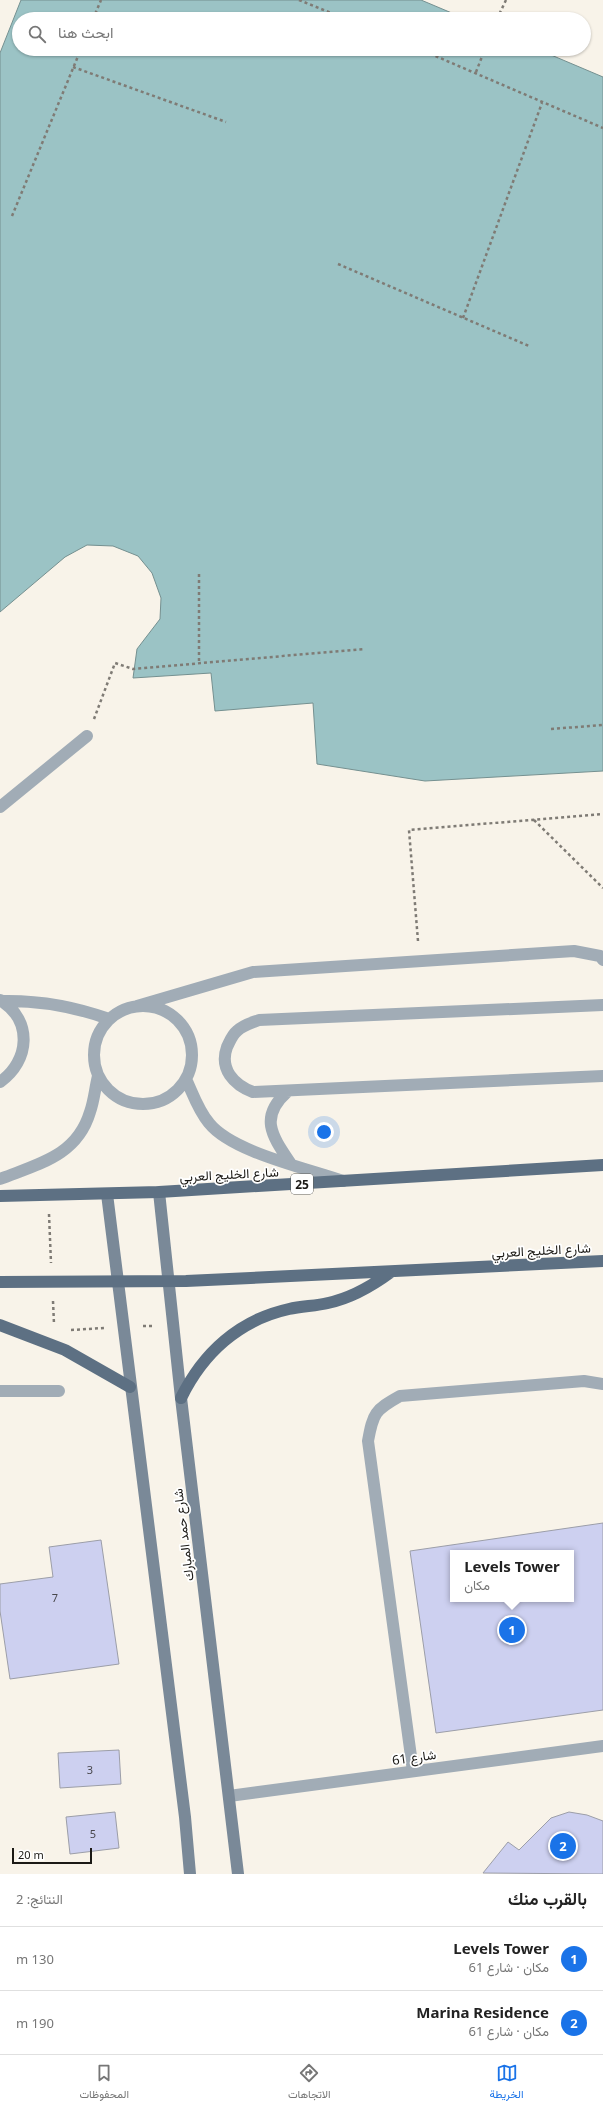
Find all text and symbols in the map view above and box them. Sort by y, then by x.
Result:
search box [12,12,591,56]
text: ابحث هنا [58,22,113,42]
icon: search [26,23,48,45]
your location [314,1122,334,1142]
street label: شارع الخليج العربي [179,1162,279,1188]
road number: 25 [291,1174,313,1194]
street label: شارع الخليج العربي [491,1238,591,1264]
street label: شارع حمد المبارك [168,1488,199,1582]
popup [450,1550,574,1602]
text: Levels Tower [464,1556,560,1576]
text: مكان [464,1576,490,1594]
house number: 7 [52,1590,58,1605]
pin: 1 [499,1615,525,1645]
street label: شارع 61 [391,1745,437,1770]
house number: 3 [87,1762,93,1777]
house number: 5 [90,1826,96,1841]
pin: 2 [550,1831,576,1861]
scale bar [12,1846,92,1865]
text: 20 m [18,1847,44,1862]
text: بالقرب منك [508,1887,587,1910]
text: النتائج: 2 [16,1890,63,1908]
text: Levels Tower [453,1938,549,1958]
text: 130 m [16,1950,54,1968]
text: 1 [570,1950,578,1968]
text: مكان · شارع 61 [469,1958,549,1976]
text: Marina Residence [416,2002,549,2022]
text: 190 m [16,2014,54,2032]
text: 2 [570,2014,578,2032]
text: مكان · شارع 61 [469,2022,549,2040]
tab: المحفوظات [79,2062,129,2104]
tab: الاتجاهات [288,2062,331,2104]
tab: الخريطة [490,2062,524,2104]

